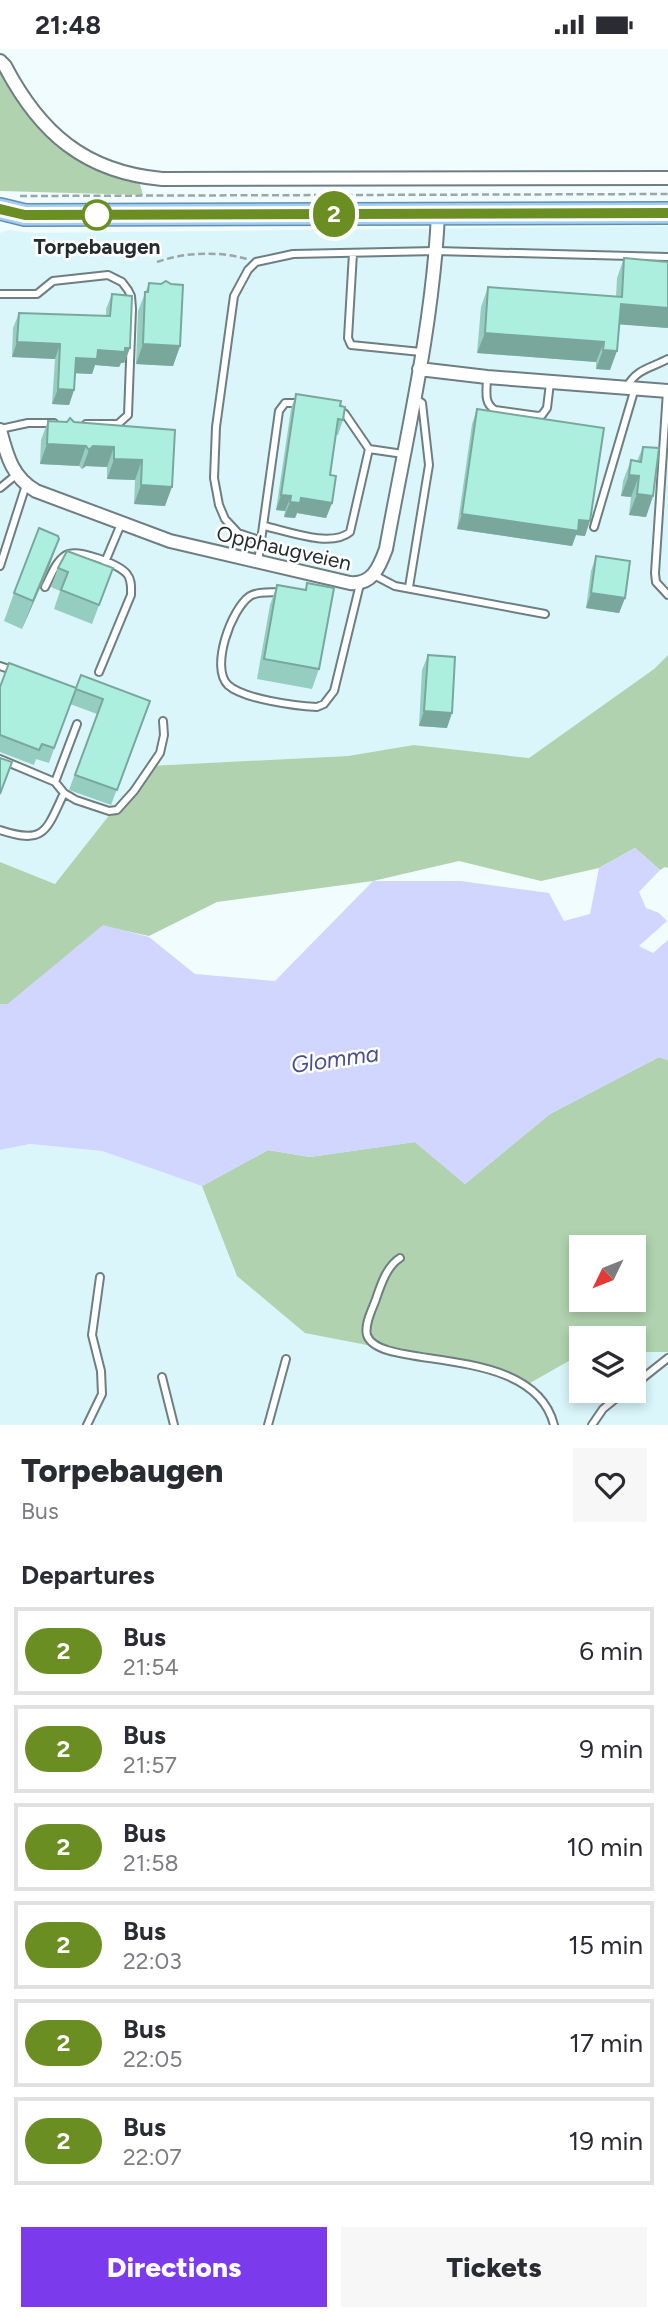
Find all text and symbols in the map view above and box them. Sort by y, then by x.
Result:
text: 21:48 [35,9,101,41]
line badge: 2 [311,191,357,237]
text: 2 [327,199,341,228]
marker: Torpebaugen [82,200,112,230]
place label: Torpebaugen [33,234,161,259]
street label: Opphaugveien [214,520,354,576]
water label: Glomma [289,1039,381,1079]
north arrow [569,1235,646,1313]
map controls [569,1235,646,1403]
button: layers [569,1326,646,1403]
button: heart [573,1448,647,1522]
text: Torpebaugen [21,1451,223,1490]
text: Bus [21,1497,59,1525]
text: Departures [21,1559,155,1591]
text: Bus [123,1621,166,1653]
text: 6 min [579,1635,643,1667]
text: 2 [57,1636,70,1665]
text: 21:54 [123,1653,179,1681]
text: Bus [123,1719,166,1751]
text: 9 min [579,1733,643,1765]
text: 2 [57,1734,70,1763]
text: 21:57 [123,1751,177,1779]
text: Bus [123,1817,166,1849]
text: 10 min [567,1831,643,1863]
text: 2 [57,1832,70,1861]
text: 21:58 [123,1849,179,1877]
text: Bus [123,1915,166,1947]
text: 15 min [568,1929,643,1961]
text: 2 [57,1930,70,1959]
text: 22:03 [123,1947,182,1975]
text: Bus [123,2013,166,2045]
text: 17 min [569,2027,643,2059]
text: 2 [57,2028,70,2057]
text: 22:05 [123,2045,183,2073]
text: Bus [123,2111,166,2143]
text: 19 min [568,2125,643,2157]
text: 2 [57,2126,70,2155]
text: 22:07 [123,2143,182,2171]
button: Directions [21,2227,327,2307]
button: Tickets [341,2227,647,2307]

